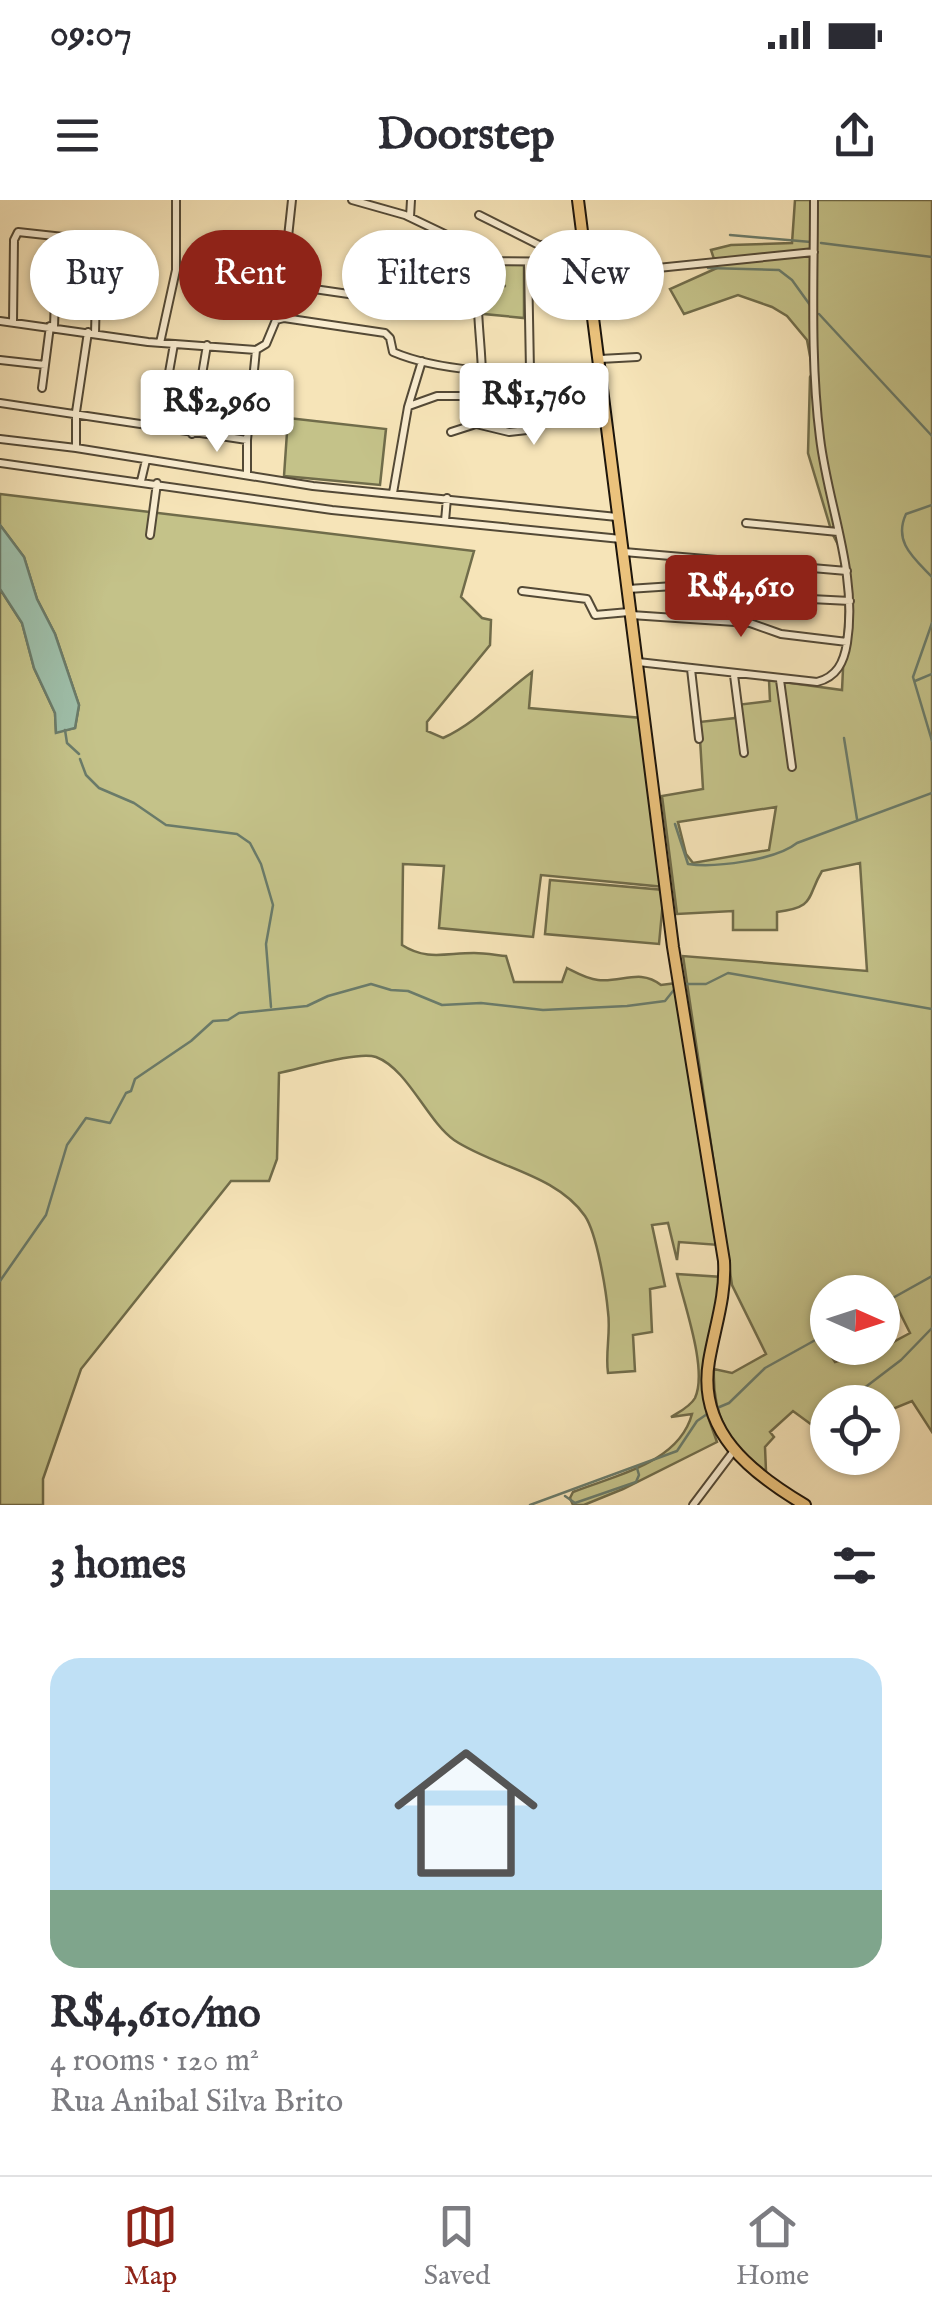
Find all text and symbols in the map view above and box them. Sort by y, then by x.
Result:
text: 09:07 [50,11,132,59]
text: Doorstep [377,107,555,164]
icon: menu [50,108,105,163]
icon: share [827,108,882,163]
chip: Buy [30,230,159,320]
chip: Rent [179,230,322,320]
chip: Filters [342,230,506,320]
chip: New [526,230,664,320]
pin: R$1,760 [442,363,626,448]
pin: R$2,960 [125,370,309,455]
text: R$1,760 [482,375,586,416]
text: R$2,960 [163,382,271,423]
pin: R$4,610 [649,555,833,640]
text: R$4,610 [687,567,795,608]
north arrow [810,1275,900,1365]
map controls [810,1275,900,1475]
button: locate [810,1385,900,1475]
icon: filters [827,1538,882,1593]
text: 3 homes [50,1539,186,1592]
icon: home [376,1723,556,1903]
text: R$4,610/mo [50,1988,261,2041]
text: 4 rooms · 120 m² [50,2041,259,2082]
text: Rua Anibal Silva Brito [50,2082,343,2123]
tab: Map [123,2199,178,2294]
tab: Saved [424,2199,490,2294]
tab: Home [736,2199,809,2294]

